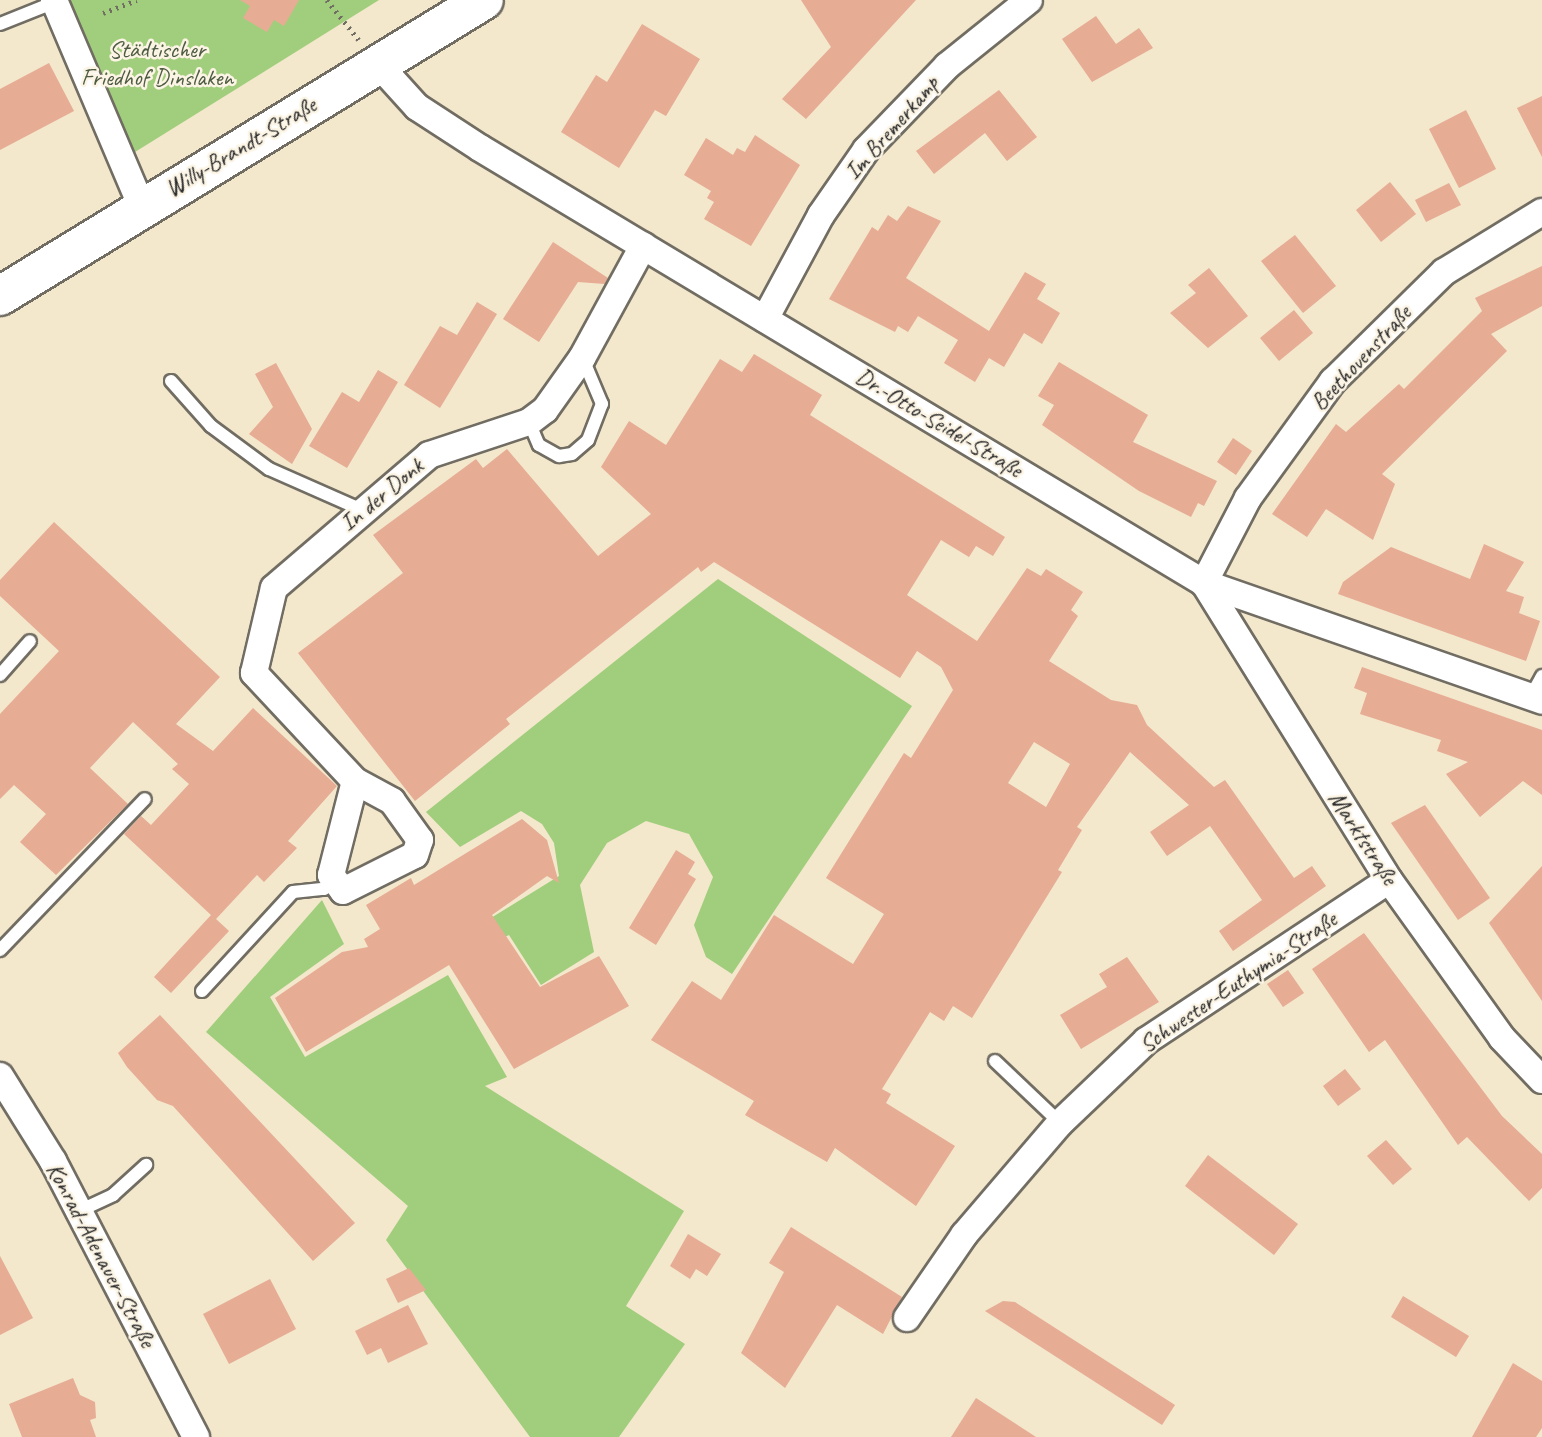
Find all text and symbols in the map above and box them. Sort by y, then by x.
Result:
park label: Städtischer Friedhof Dinslaken [81,36,233,92]
street label: Im Bremerkamp [838,69,946,187]
street label: Willy-Brandt-Straße [160,91,322,203]
street label: Beethovenstraße [1305,299,1417,417]
street label: Dr.-Otto-Seidel-Straße [851,362,1027,484]
street label: In der Donk [335,452,429,538]
street label: Marktstraße [1322,786,1404,890]
street label: Schwester-Euthymia-Straße [1134,905,1342,1059]
street label: Konrad-Adenauer-Straße [40,1158,162,1352]

